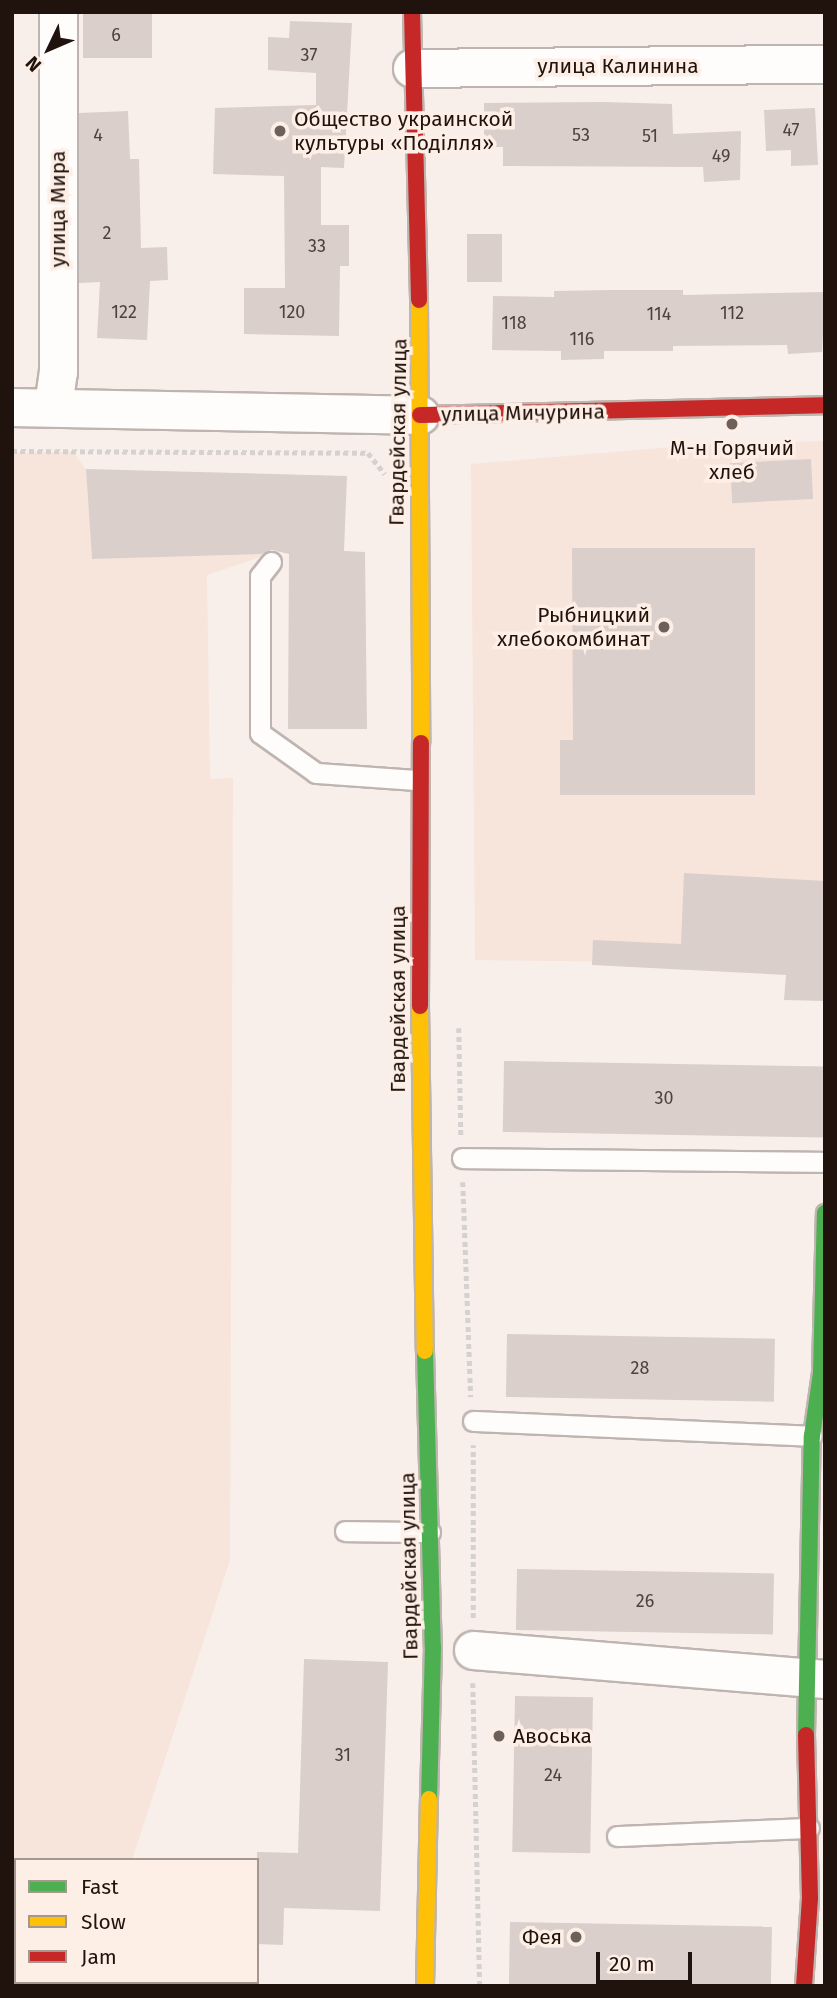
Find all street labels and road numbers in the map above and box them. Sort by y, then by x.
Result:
street label: улица Калинина [537,53,699,79]
street label: улица Мира [45,151,71,267]
street label: Гвардейская улица [384,338,412,526]
street label: улица Мичурина [441,399,605,427]
street label: Гвардейская улица [385,905,411,1093]
street label: Гвардейская улица [395,1472,423,1660]

